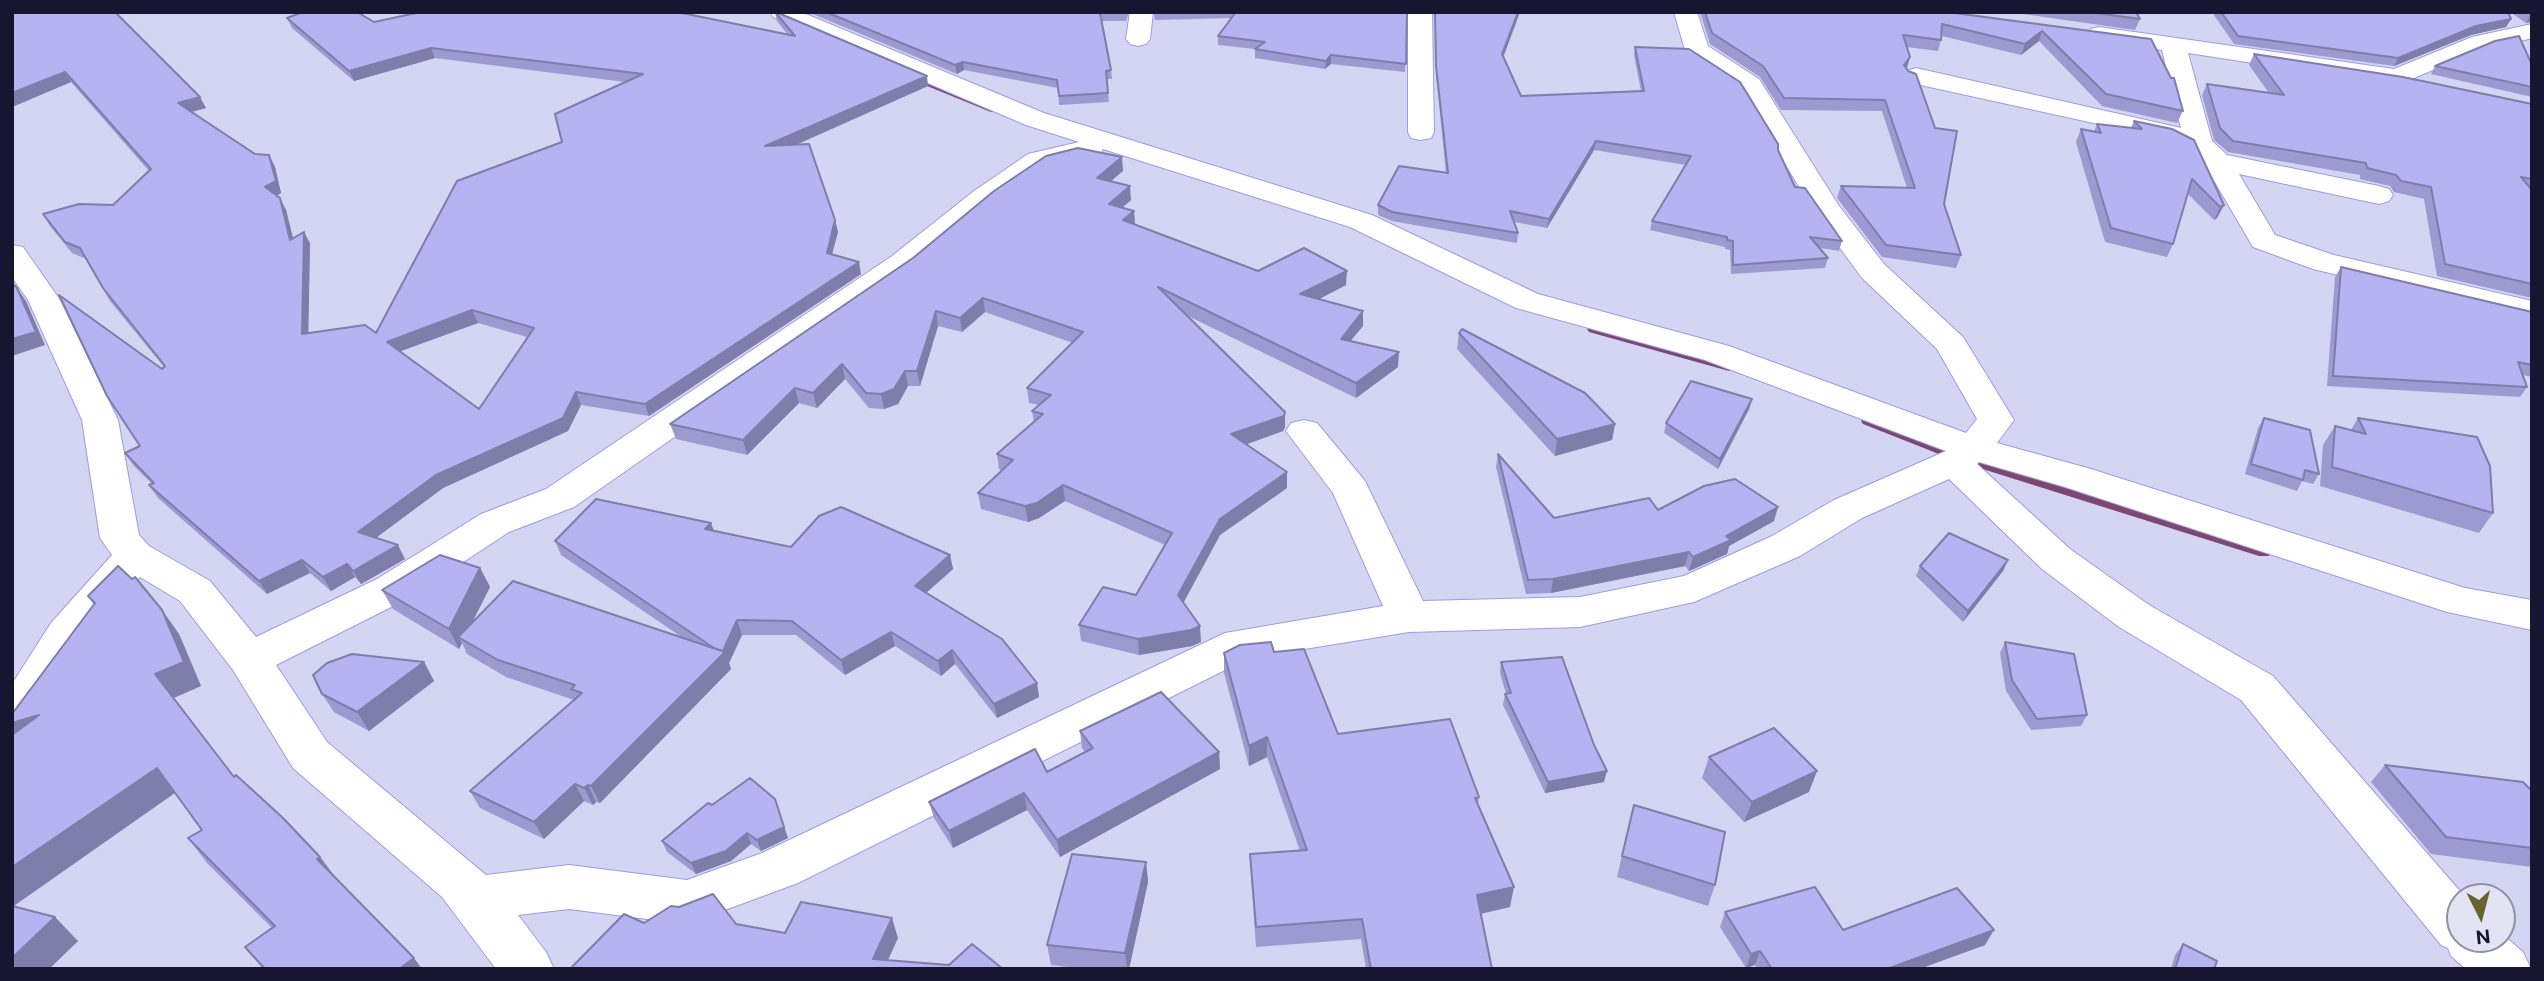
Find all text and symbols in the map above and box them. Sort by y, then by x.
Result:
north arrow [2446,883,2516,953]
text: N [2474,925,2492,949]

